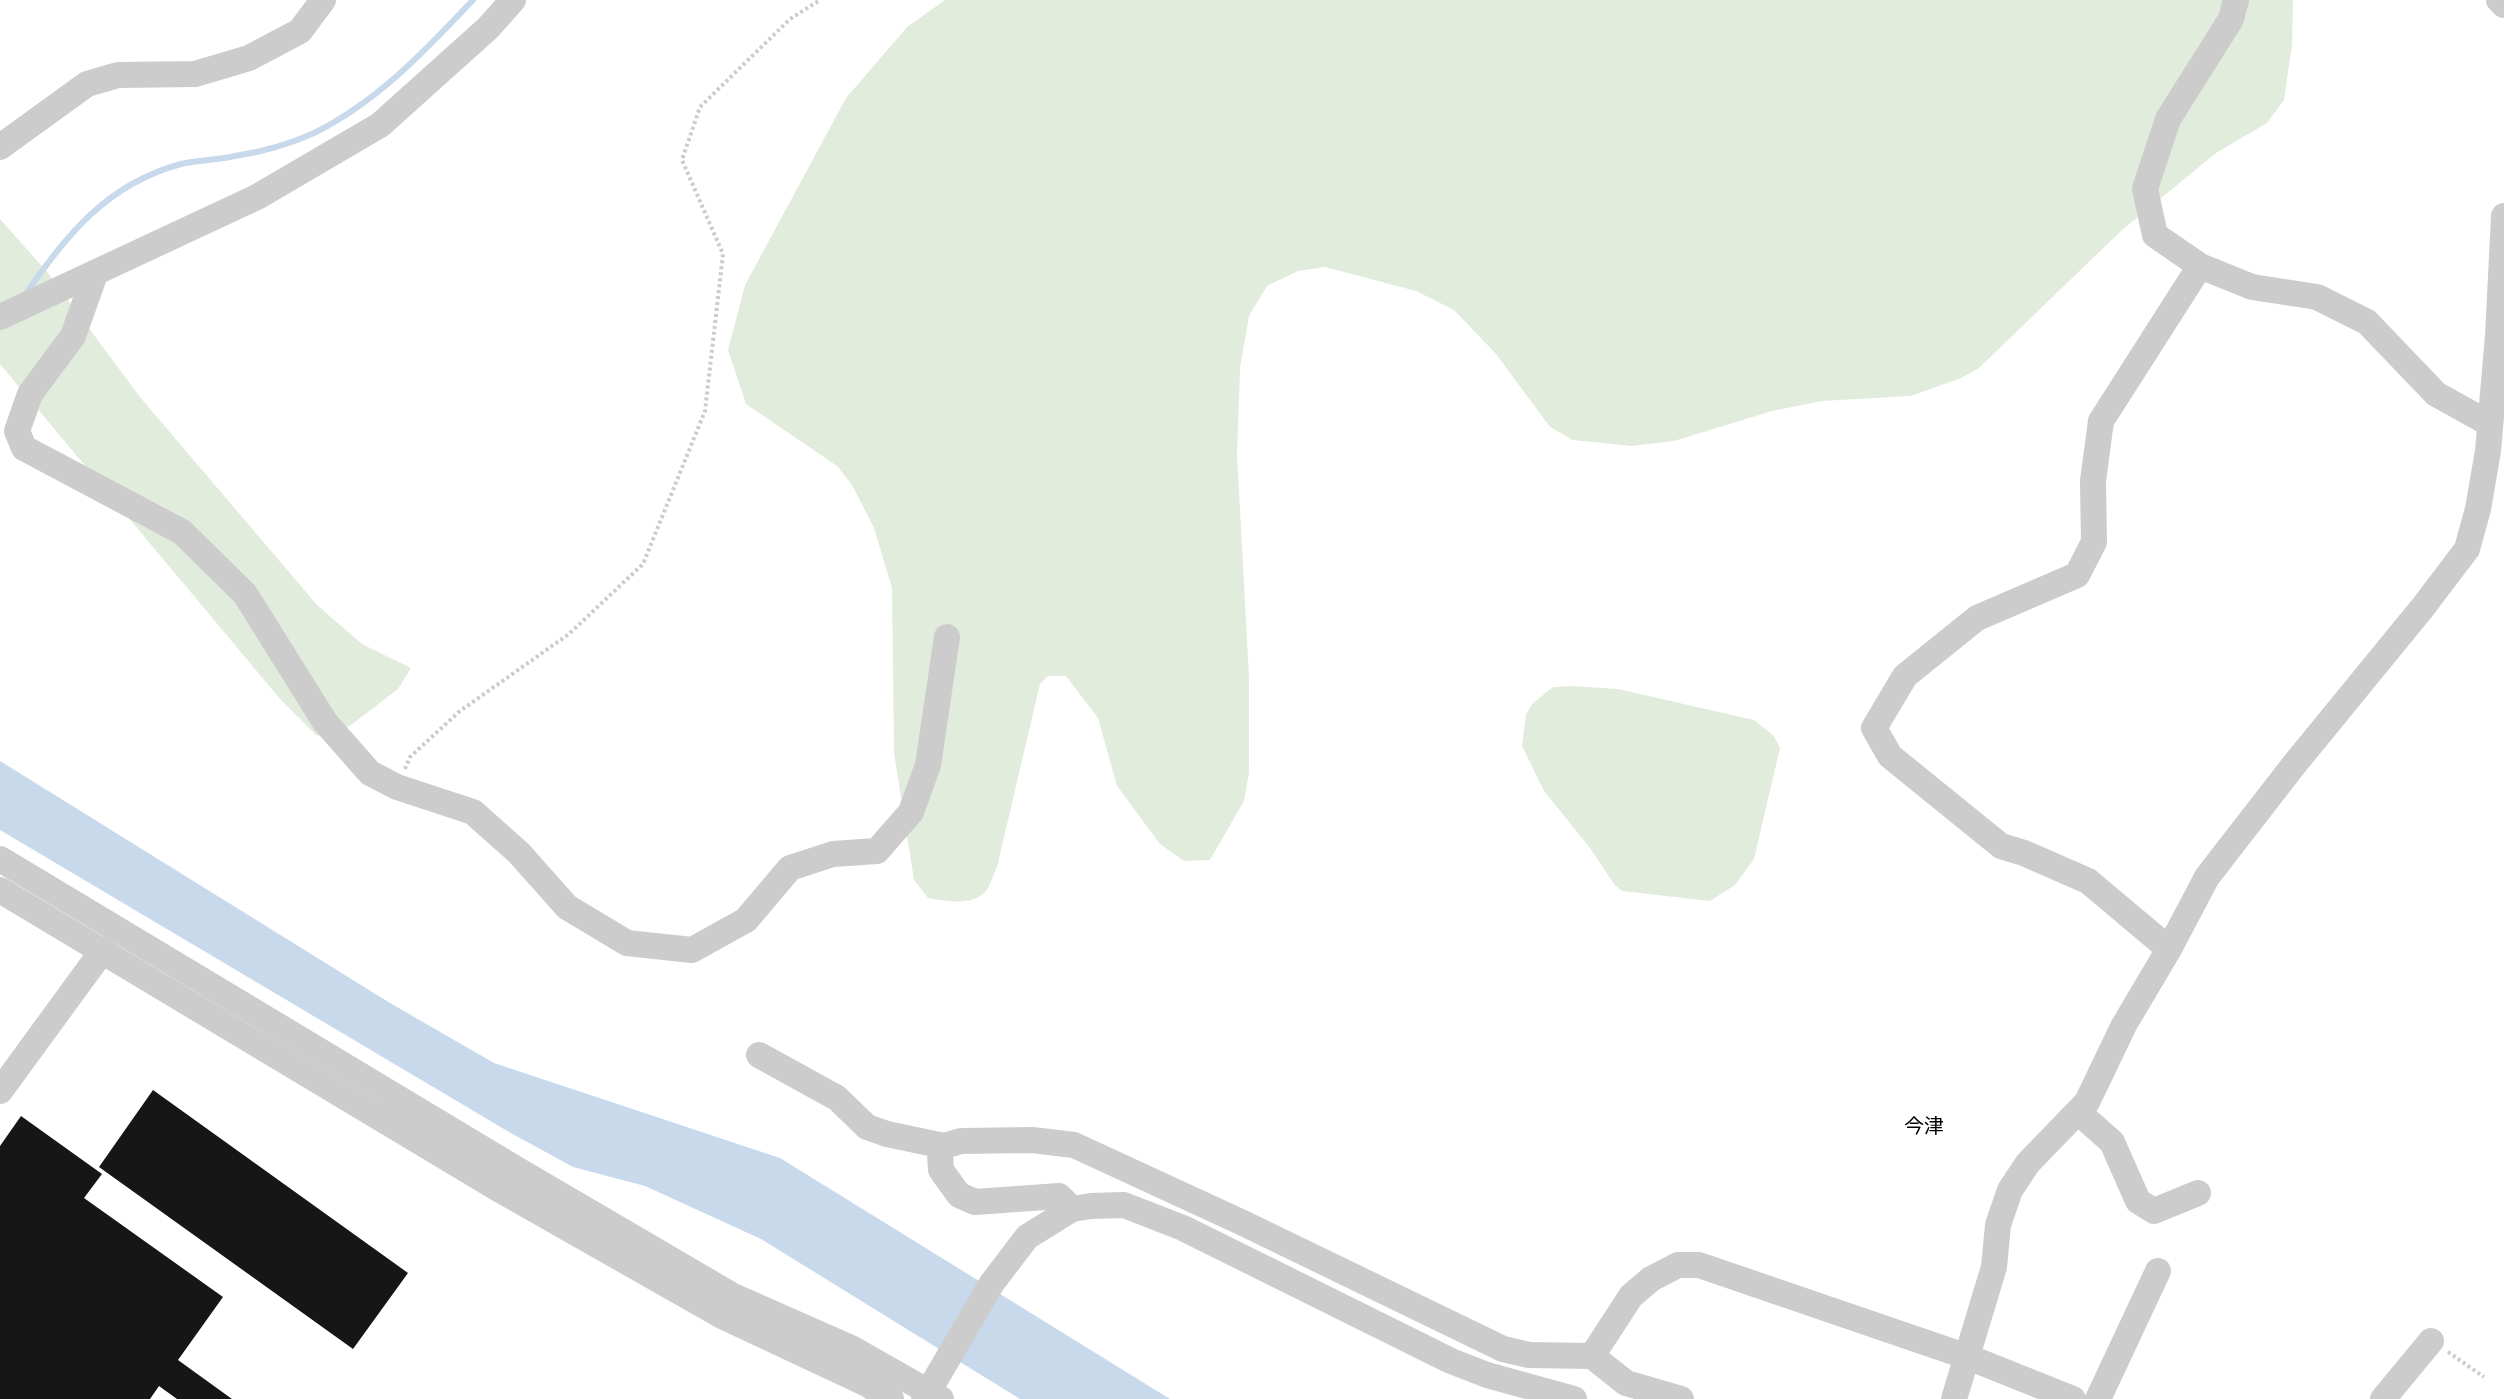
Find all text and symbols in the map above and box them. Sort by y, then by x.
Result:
district label: 今津 [1904,1115,1944,1139]

